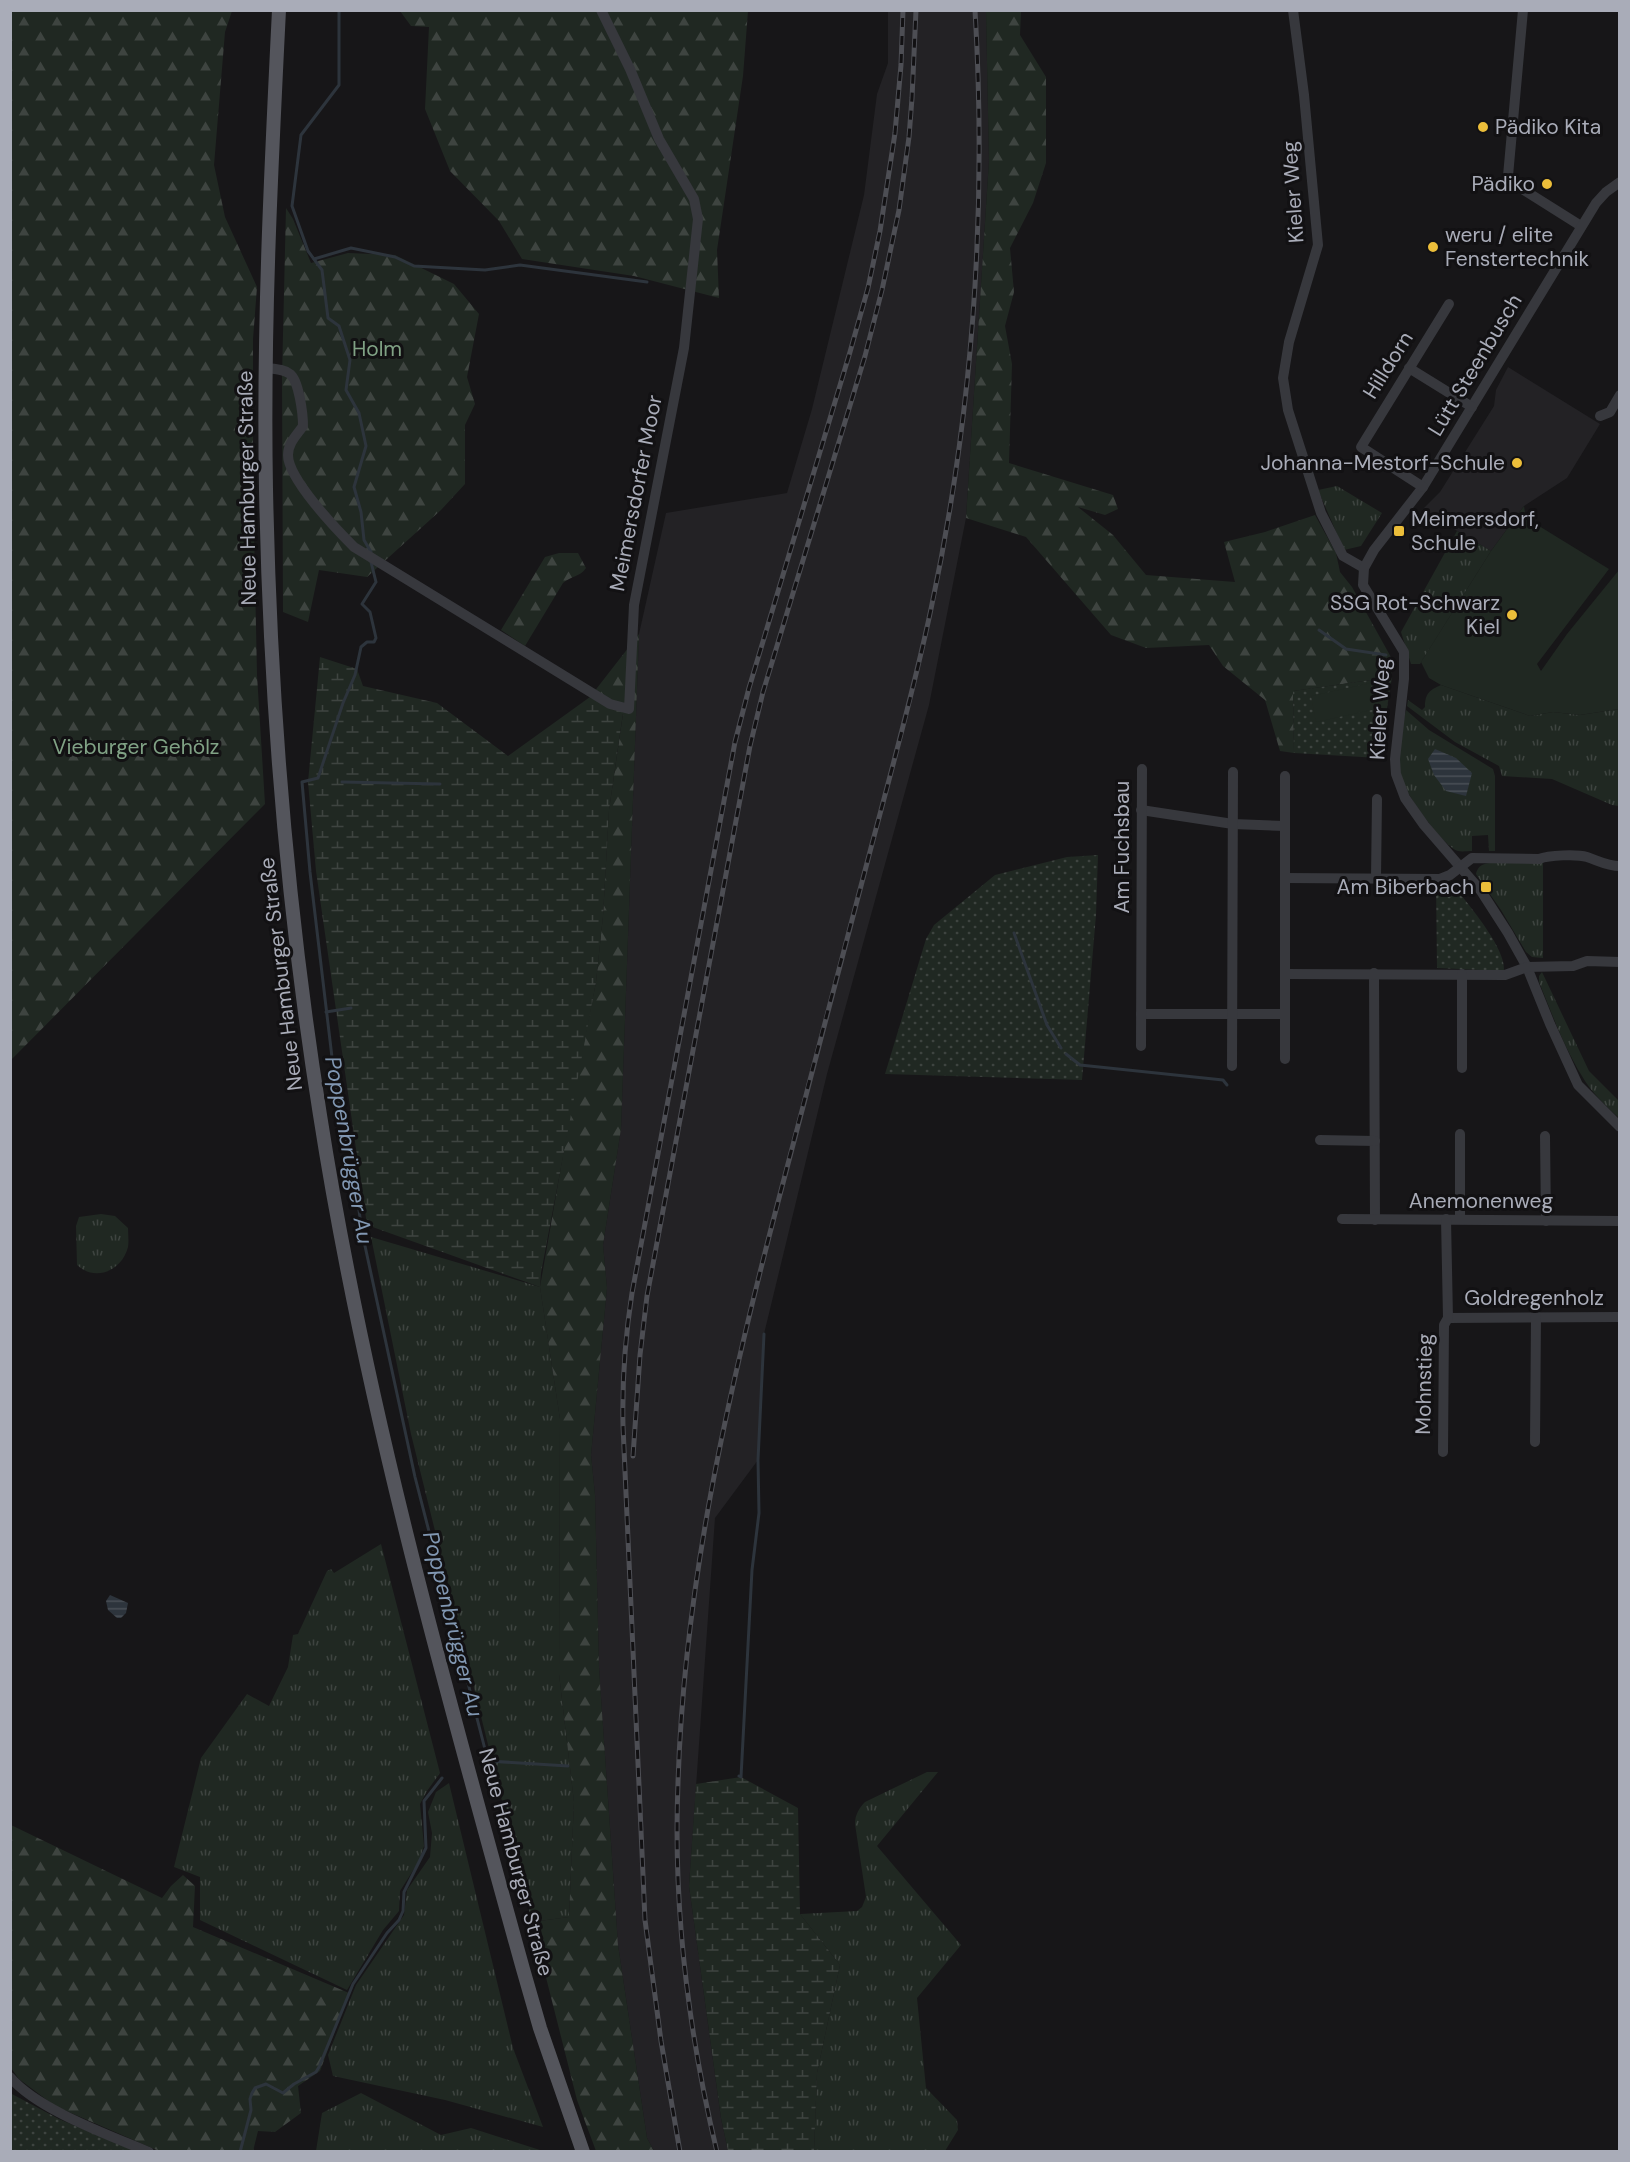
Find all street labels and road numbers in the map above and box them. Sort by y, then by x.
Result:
street label: Kieler Weg [1275,140,1311,244]
street label: Lütt Steenbusch [1422,289,1528,441]
street label: Hilldorn [1356,326,1420,404]
street label: Neue Hamburger Straße [231,370,263,606]
street label: Meimersdorfer Moor [603,392,669,593]
street label: Kieler Weg [1363,657,1397,761]
street label: Am Fuchsbau [1108,781,1136,913]
street label: Neue Hamburger Straße [253,856,309,1092]
street label: Anemonenweg [1409,1187,1553,1215]
street label: Goldregenholz [1464,1284,1604,1312]
street label: Mohnstieg [1409,1333,1439,1435]
street label: Neue Hamburger Straße [472,1745,560,1979]

